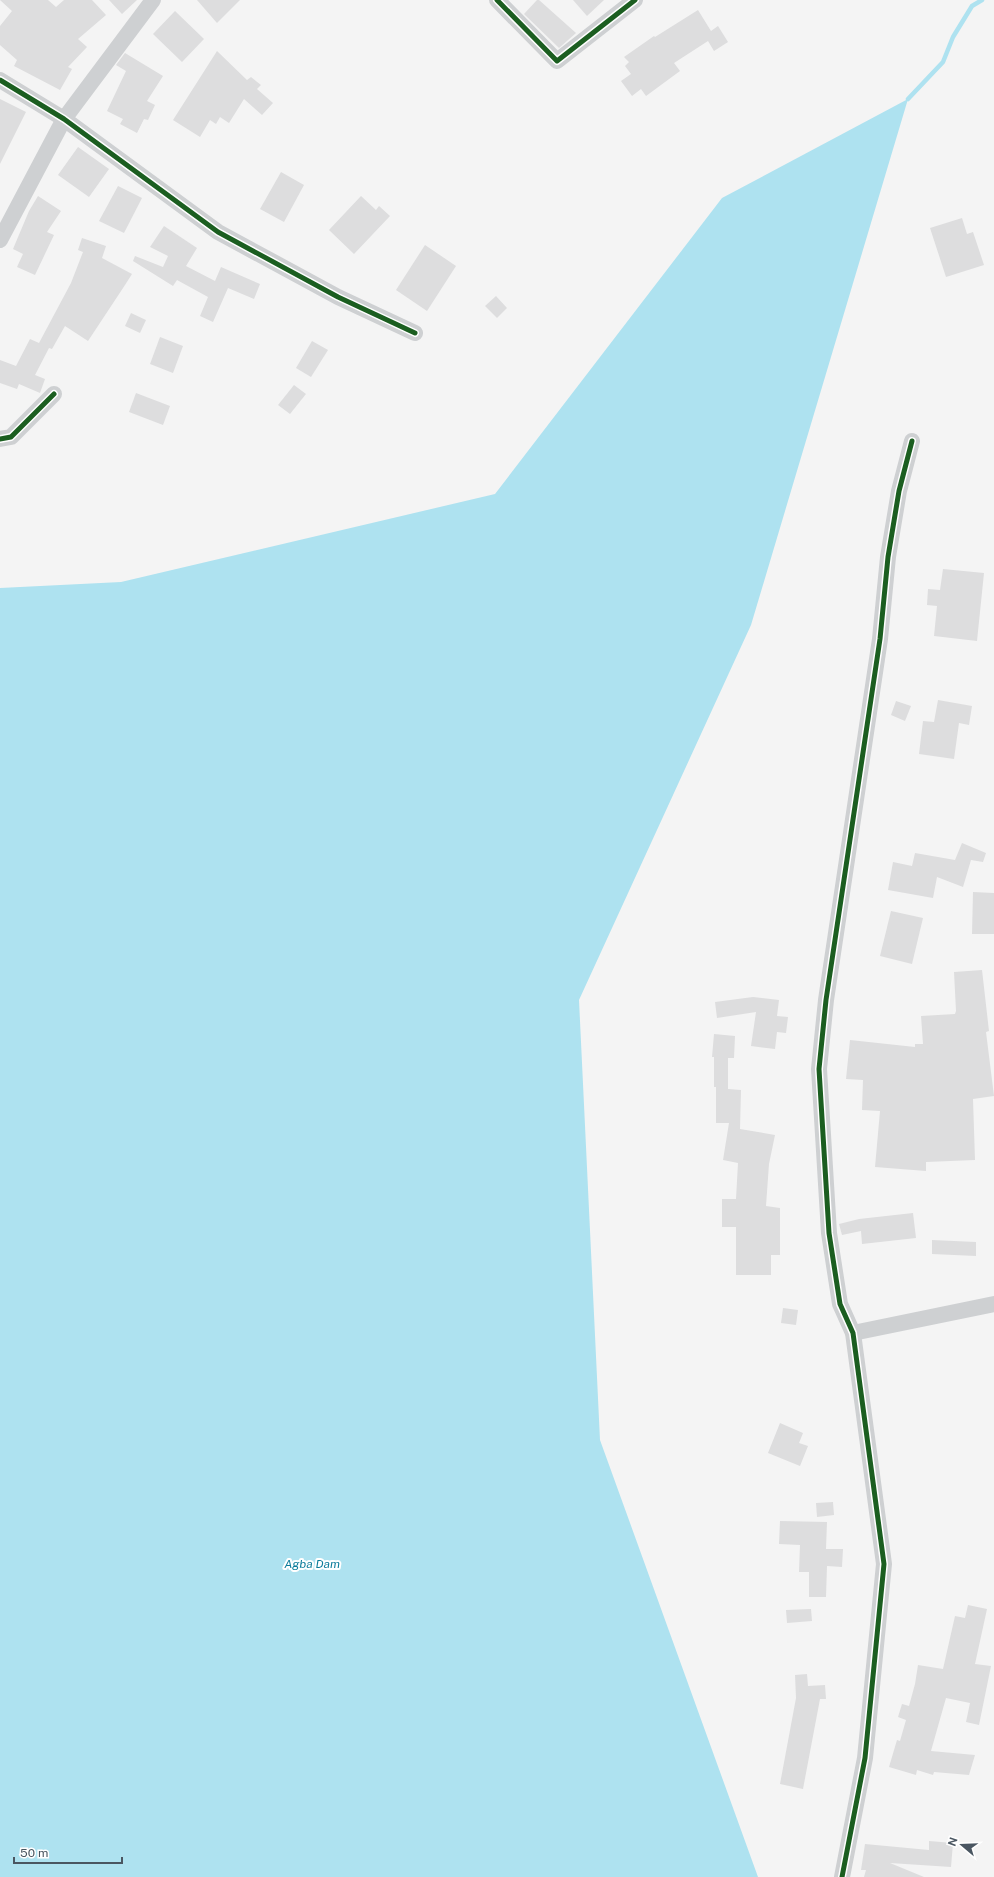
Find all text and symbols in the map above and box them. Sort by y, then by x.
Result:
water label: Agba Dam [284,1557,340,1571]
north arrow [942,1825,982,1865]
text: N [945,1836,960,1848]
scale bar [14,1839,122,1865]
text: 50 m [20,1846,48,1860]

